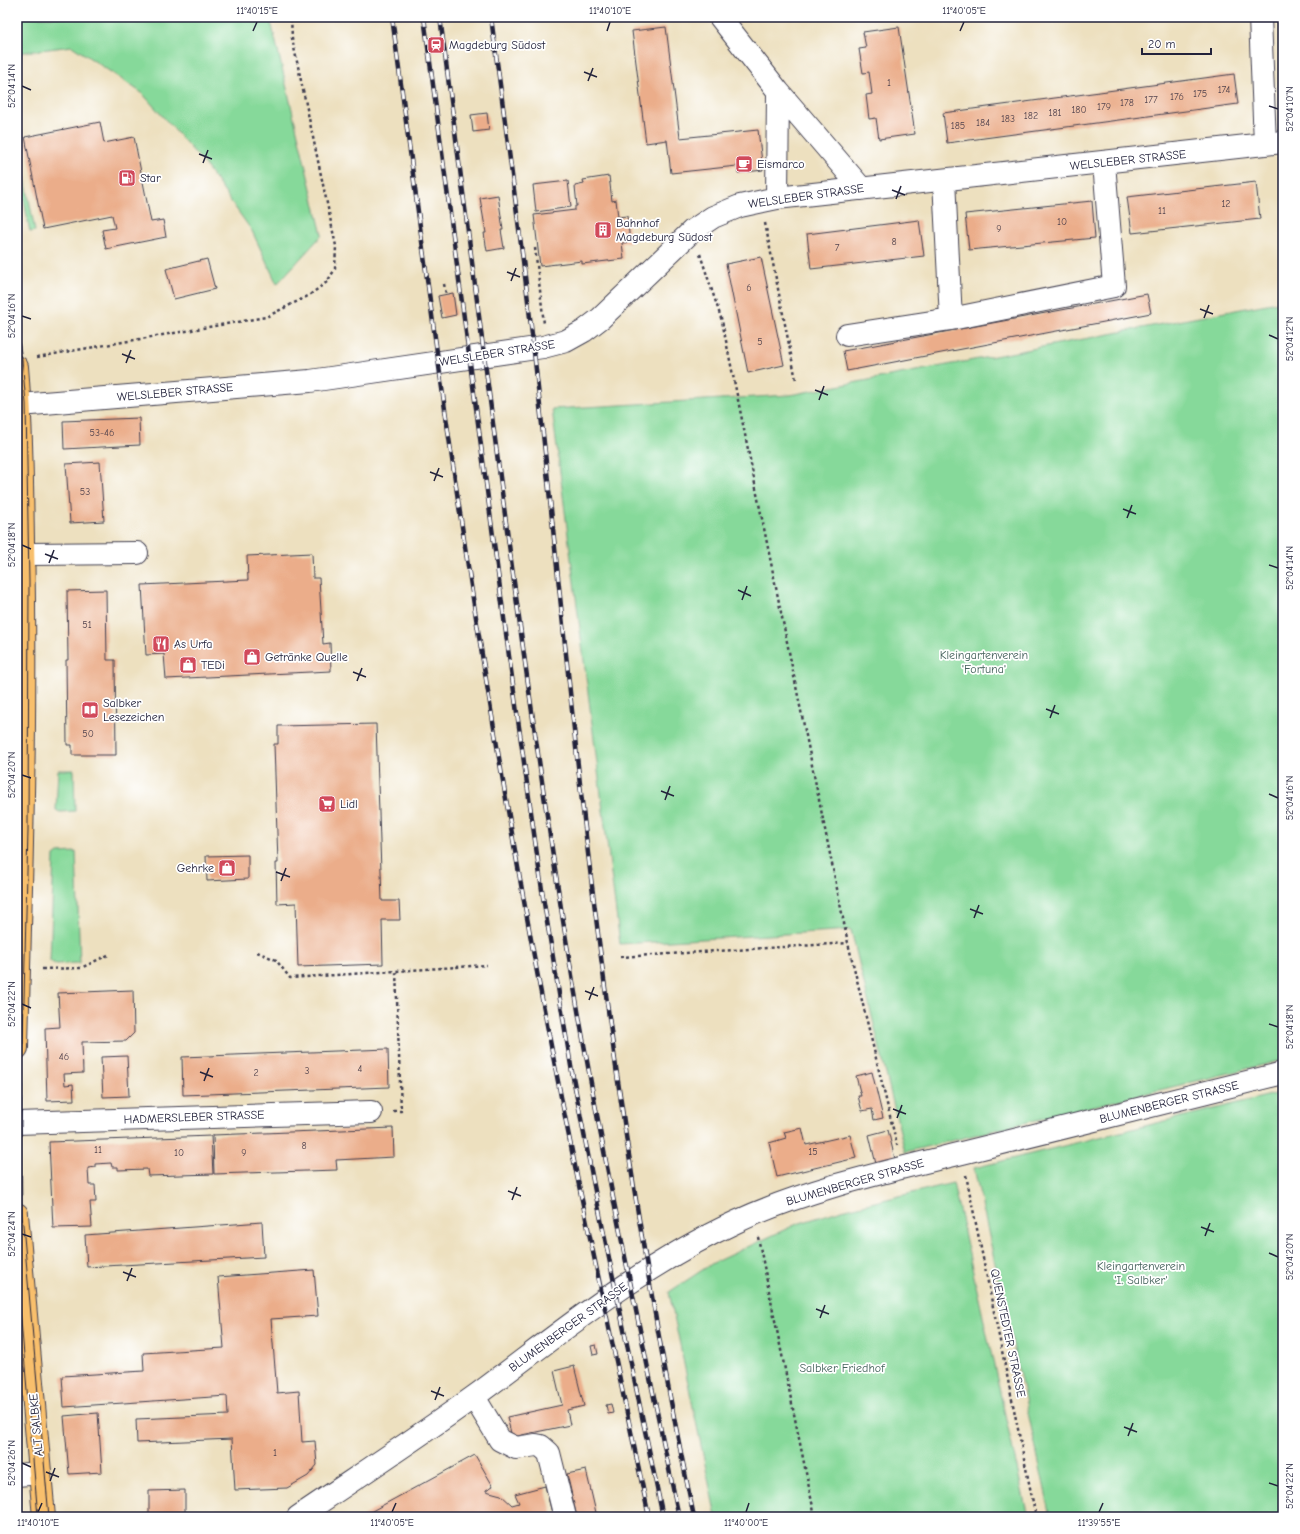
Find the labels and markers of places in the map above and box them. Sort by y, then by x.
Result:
station icon: Magdeburg Südost [426,35,446,55]
place label: Magdeburg Südost [449,38,546,52]
cafe icon: Eismarco [734,154,754,174]
place label: Eismarco [757,157,805,171]
fuel station icon: Star [117,168,137,188]
place label: Star [140,171,161,185]
place label: Bahnhof Magdeburg Südost [616,216,713,244]
building icon: Bahnhof Magdeburg Südost [593,220,613,240]
restaurant icon: As Urfa [151,634,171,654]
place label: As Urfa [174,637,212,651]
shop icon: Getränke Quelle [242,647,262,667]
place label: Getränke Quelle [265,650,348,664]
shop icon: TEDi [178,655,198,675]
place label: TEDi [201,658,225,672]
place label: Salbker Lesezeichen [103,696,164,724]
library icon: Salbker Lesezeichen [80,700,100,720]
supermarket icon: Lidl [317,794,337,814]
place label: Lidl [340,797,358,811]
shop icon: Gehrke [217,858,237,878]
place label: Gehrke [177,861,214,875]

